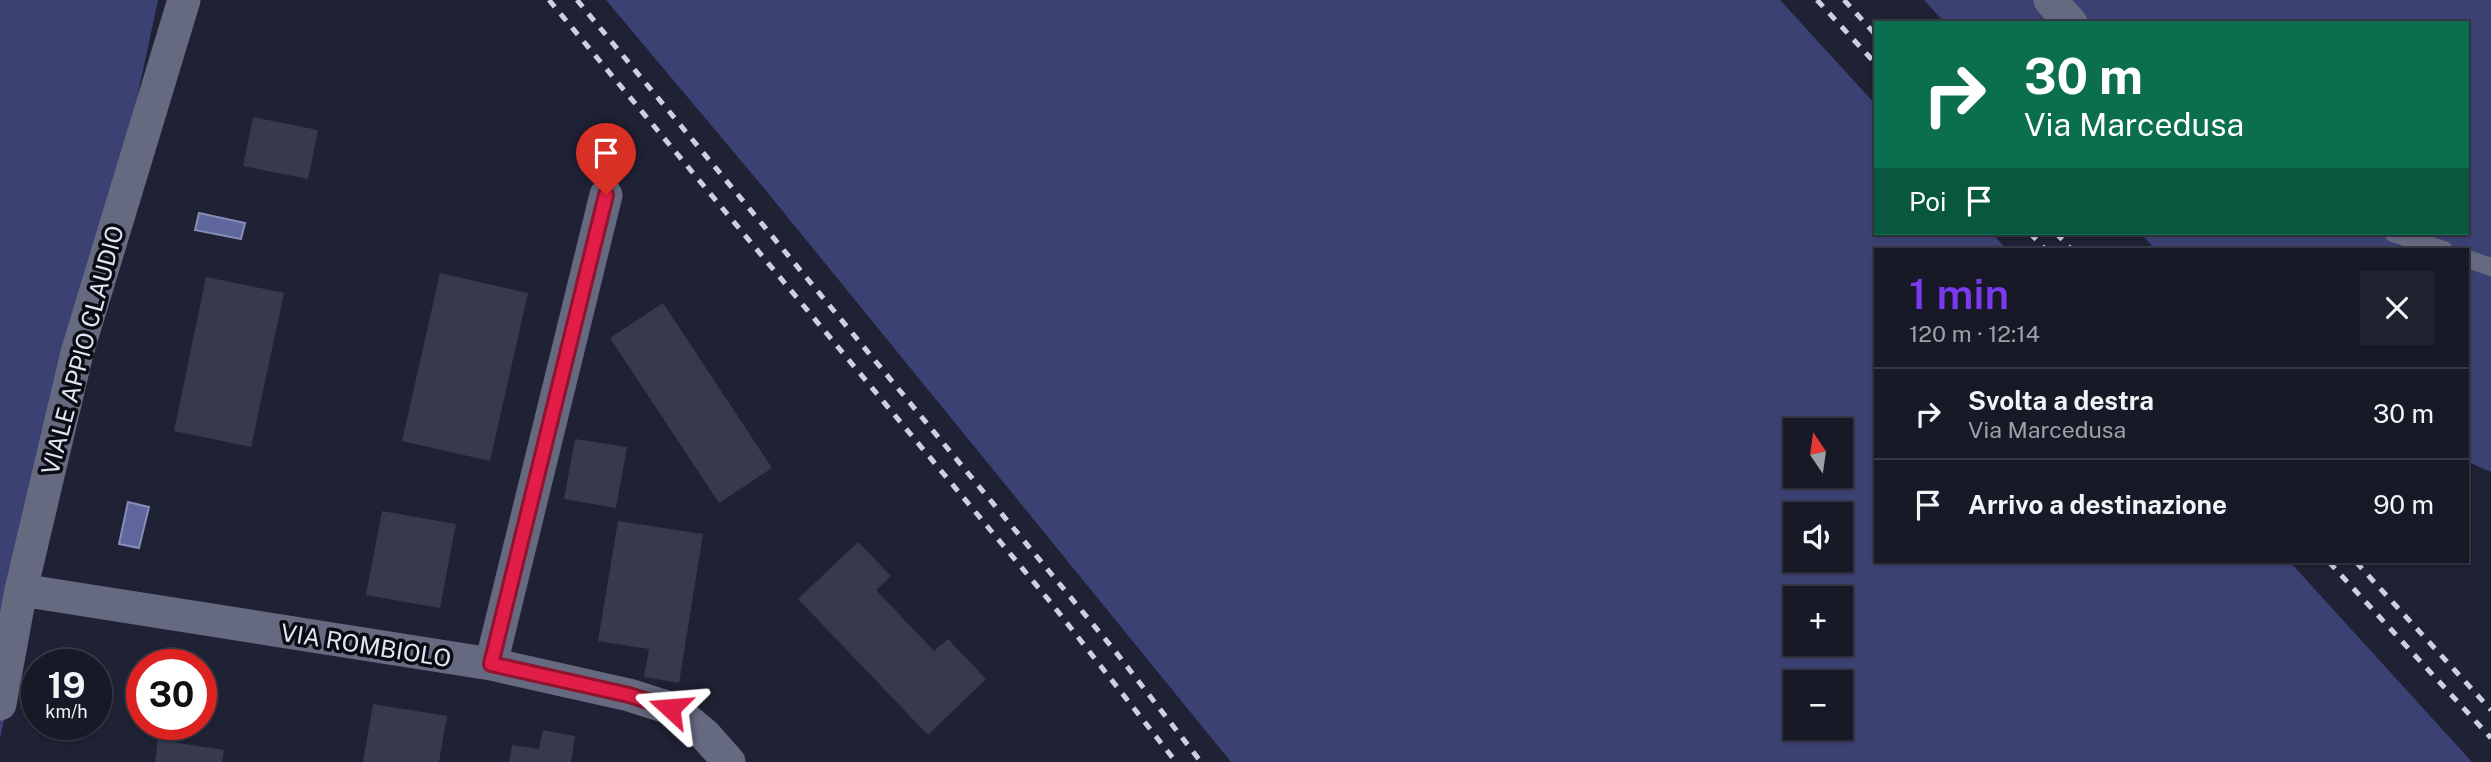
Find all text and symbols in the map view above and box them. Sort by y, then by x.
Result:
text: 30 m [2024,47,2143,105]
icon: right [1909,49,2000,140]
text: Via Marcedusa [2024,106,2244,143]
pin [576,123,636,195]
icon: arrive [587,134,625,172]
icon: arrive [1960,182,1998,220]
text: Poi [1909,186,1946,217]
street label: VIALE APPIO CLAUDIO [35,222,129,478]
text: 1 min [1909,269,2009,318]
button: close [2360,271,2434,345]
text: 120 m · 12:14 [1909,320,2040,347]
text: Svolta a destra [1968,385,2154,416]
icon: right [1909,395,1947,433]
text: 30 m [2373,398,2434,429]
text: Via Marcedusa [1968,416,2126,443]
north arrow [1783,418,1853,488]
map controls [1783,418,1853,740]
icon: arrive [1909,486,1947,524]
text: Arrivo a destinazione [1968,489,2227,520]
text: 90 m [2373,489,2434,520]
button: sound [1783,502,1853,572]
button: + [1783,586,1853,656]
street label: VIA ROMBIOLO [279,618,453,672]
speed limit sign: 30 [126,649,217,740]
text: 19 [47,665,86,706]
button: − [1783,670,1853,740]
position arrow [633,671,707,745]
text: km/h [45,701,88,722]

